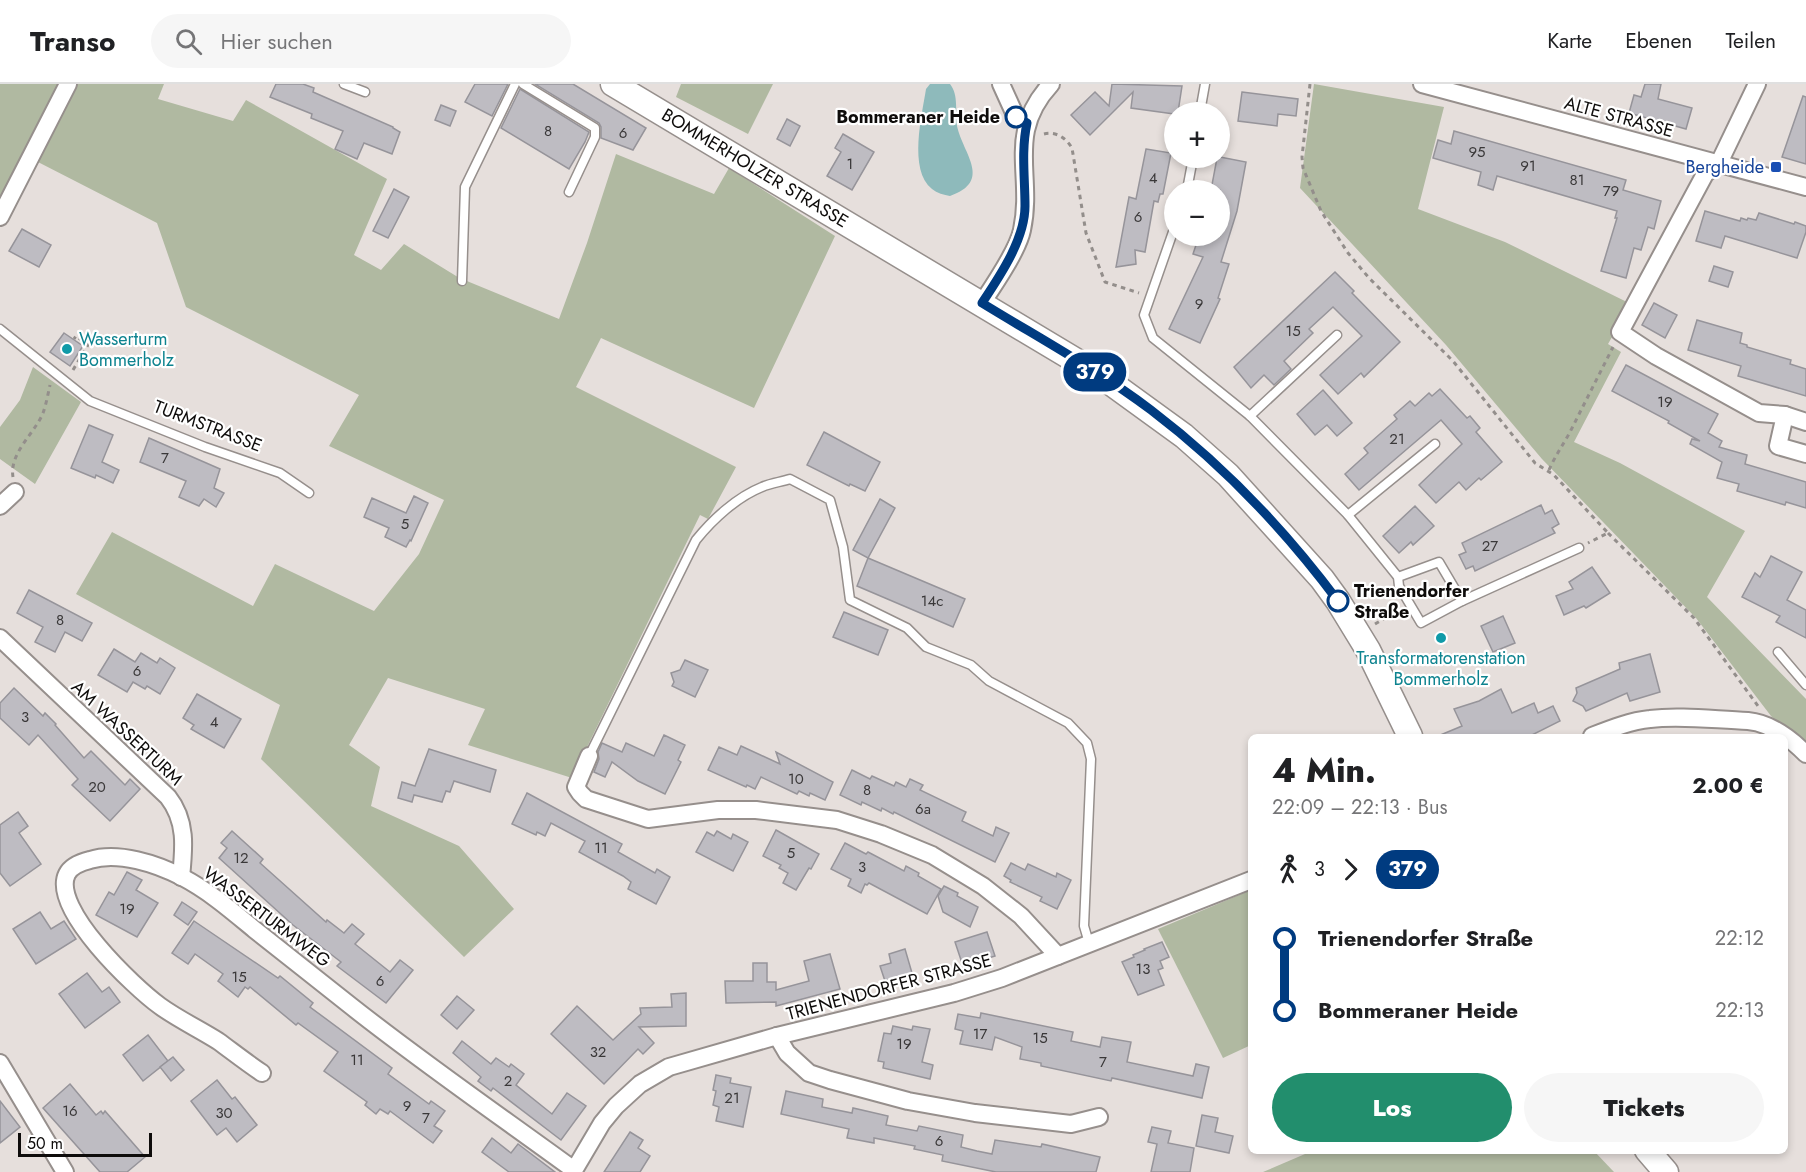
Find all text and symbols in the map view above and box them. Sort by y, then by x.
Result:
search box [151,14,571,68]
text: Transo [30,21,115,62]
icon: search [172,25,205,58]
text: Hier suchen [220,25,333,57]
text: Karte [1547,26,1592,56]
text: Ebenen [1625,26,1692,56]
text: Teilen [1725,26,1776,56]
street label: ALTE STRASSE [1561,90,1677,144]
street label: BOMMERHOLZER STRASSE [657,102,853,234]
map controls [1164,102,1230,246]
button: + [1164,102,1230,168]
place label: Bommeraner Heide [836,104,1000,130]
marker: Bommeraner Heide [1005,106,1027,128]
house number: 8 [544,120,552,142]
house number: 6 [619,122,627,144]
house number: 95 [1468,141,1486,163]
house number: 1 [847,153,853,175]
place label: Bergheide [1686,154,1764,180]
house number: 91 [1520,155,1536,177]
marker: Bergheide [1769,160,1783,174]
house number: 4 [1149,167,1158,189]
house number: 81 [1570,169,1584,191]
button: − [1164,180,1230,246]
house number: 79 [1603,180,1619,202]
house number: 6 [1134,206,1142,228]
house number: 9 [1195,293,1203,315]
house number: 15 [1285,320,1301,342]
place label: Wasserturm Bommerholz [79,326,175,373]
marker: Wasserturm Bommerholz [60,342,74,356]
line badge: 379 [1060,352,1130,392]
text: 379 [1075,357,1115,387]
house number: 19 [1657,391,1673,413]
street label: TURMSTRASSE [150,393,266,459]
house number: 21 [1389,428,1405,450]
house number: 7 [161,447,169,469]
house number: 5 [401,513,409,535]
house number: 27 [1482,535,1498,557]
place label: Trienendorfer Straße [1354,578,1470,625]
house number: 14c [921,590,943,612]
marker: Trienendorfer Straße [1327,590,1349,612]
house number: 8 [56,609,64,631]
marker: Transformatorenstation Bommerholz [1434,631,1448,645]
place label: Transformatorenstation Bommerholz [1356,645,1526,692]
house number: 6 [133,660,141,682]
street label: AM WASSERTURM [66,674,188,792]
house number: 3 [21,706,29,728]
house number: 4 [210,711,219,733]
text: 4 Min. [1272,747,1376,794]
house number: 10 [788,768,804,790]
text: 2.00 € [1692,769,1764,801]
house number: 20 [88,776,106,798]
house number: 8 [863,779,871,801]
text: 22:09 – 22:13 · Bus [1272,793,1447,822]
house number: 6a [915,798,931,820]
house number: 11 [594,837,608,859]
house number: 5 [787,842,795,864]
house number: 12 [233,847,249,869]
icon: walk [1272,853,1305,886]
icon: forward [1334,853,1367,886]
text: 379 [1388,854,1427,884]
text: 3 [1314,855,1325,884]
house number: 3 [858,856,866,878]
street label: WASSERTURMWEG [198,860,336,974]
house number: 19 [119,898,135,920]
text: Trienendorfer Straße [1318,922,1533,954]
text: 22:12 [1715,924,1764,953]
street label: TRIENENDORFER STRASSE [784,947,994,1027]
house number: 13 [1136,958,1150,980]
house number: 15 [231,966,247,988]
house number: 6 [376,970,384,992]
text: Bommeraner Heide [1318,994,1518,1026]
text: 22:13 [1715,996,1764,1025]
house number: 17 [973,1023,987,1045]
house number: 15 [1032,1027,1048,1049]
house number: 19 [896,1033,912,1055]
house number: 32 [590,1041,606,1063]
house number: 11 [350,1049,364,1071]
house number: 7 [1099,1051,1107,1073]
house number: 2 [504,1070,512,1092]
button: Los [1272,1073,1512,1142]
button: Tickets [1524,1073,1764,1142]
house number: 21 [724,1087,740,1109]
house number: 9 [403,1095,411,1117]
house number: 16 [62,1100,78,1122]
house number: 30 [215,1102,233,1124]
house number: 7 [422,1107,430,1129]
scale bar [18,1130,152,1158]
house number: 6 [935,1130,943,1152]
text: 50 m [27,1132,63,1155]

